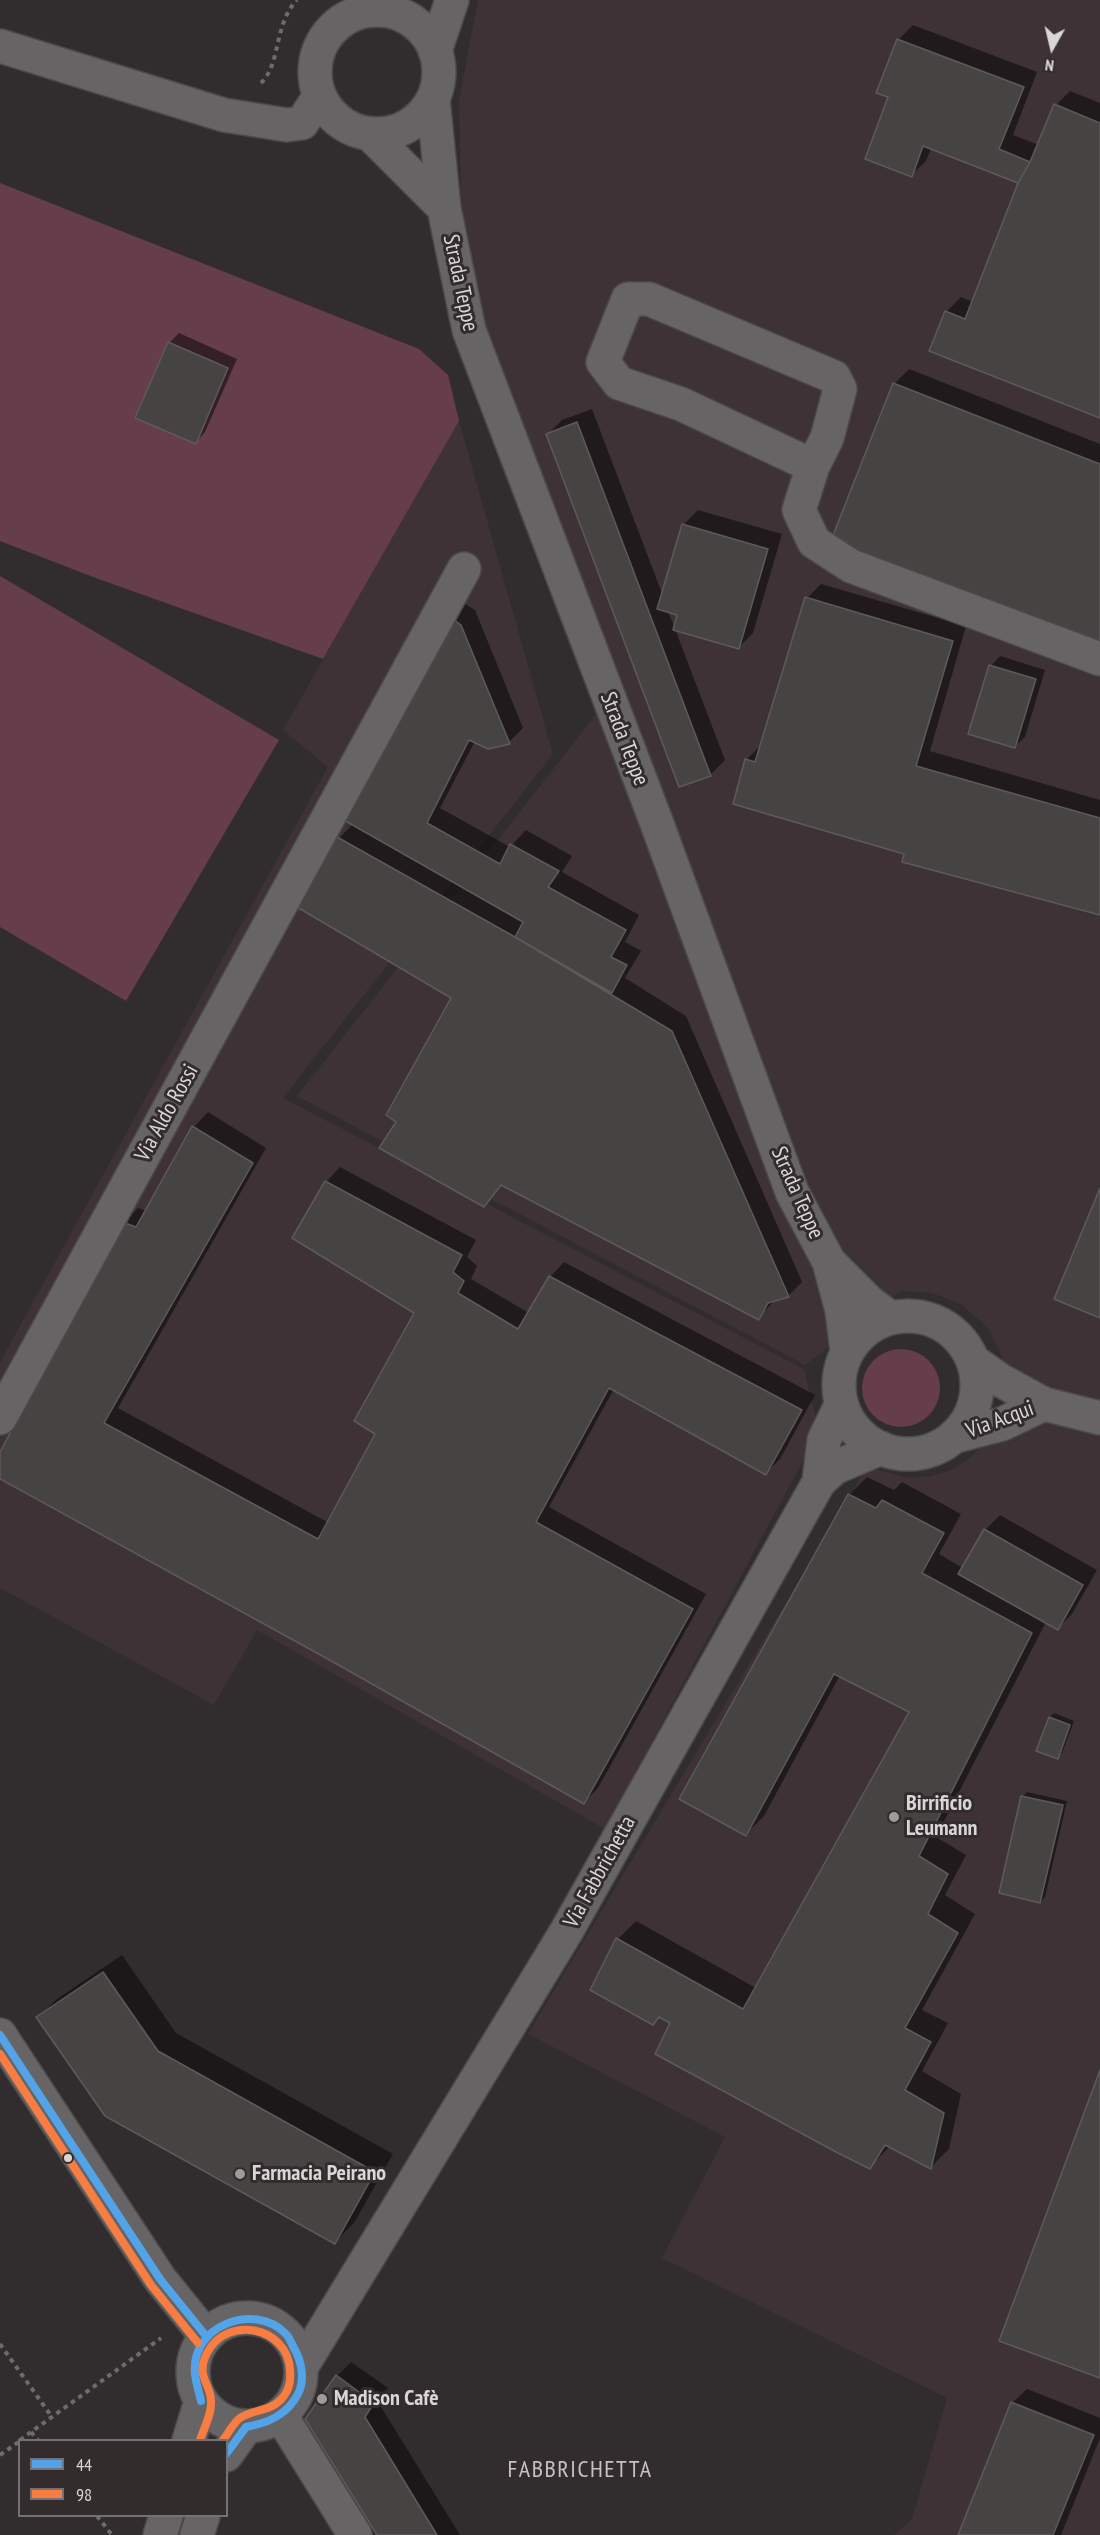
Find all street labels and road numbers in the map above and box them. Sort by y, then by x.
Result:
street label: Strada Teppe [437,232,483,334]
street label: Strada Teppe [594,688,654,790]
street label: Via Aldo Rossi [130,1060,204,1166]
street label: Strada Teppe [765,1143,829,1243]
street label: Via Acqui [963,1396,1037,1444]
street label: Via Fabbrichetta [558,1812,642,1932]

